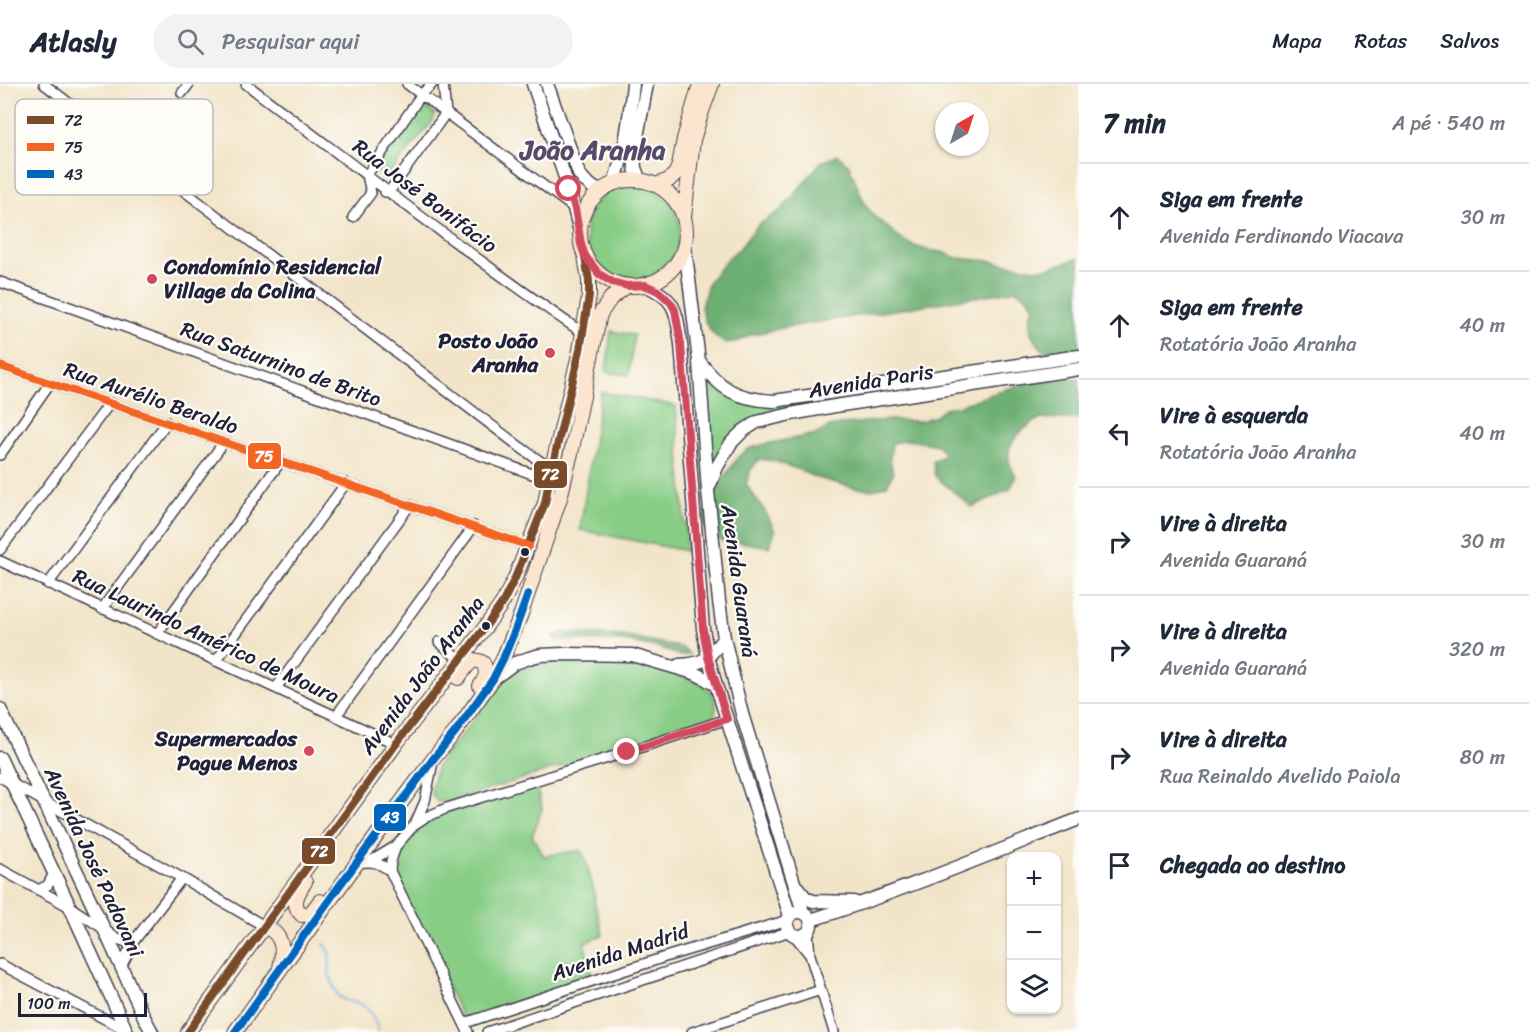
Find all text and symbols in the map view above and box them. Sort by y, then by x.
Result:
search box [153,14,573,68]
text: Atlasly [30,17,117,66]
text: Pesquisar aqui [222,22,359,61]
text: Mapa [1272,22,1321,60]
text: Rotas [1354,22,1407,60]
text: Salvos [1440,22,1499,60]
icon: search [174,25,207,58]
legend [15,99,213,195]
text: 7 min [1103,100,1166,146]
north arrow [935,102,989,156]
text: 72 [64,106,82,135]
text: A pé · 540 m [1392,106,1505,141]
district label: João Aranha [518,126,666,174]
street label: Rua José Bonifácio [344,128,506,264]
text: 75 [64,133,83,162]
text: 43 [64,160,83,189]
route start [555,175,581,201]
text: Siga em frente [1160,180,1303,219]
text: 30 m [1461,200,1505,235]
icon: ahead [1103,201,1136,234]
text: Avenida Ferdinando Viacava [1160,219,1403,254]
place label: Condomínio Residencial Village da Colina [163,248,382,310]
marker: Condomínio Residencial Village da Colina [145,272,159,286]
text: Siga em frente [1160,288,1303,327]
text: 40 m [1459,308,1505,343]
icon: ahead [1103,309,1136,342]
street label: Rua Saturnino de Brito [175,310,387,418]
place label: Posto João Aranha [438,322,539,384]
text: Rotatória João Aranha [1160,327,1356,362]
marker: Posto João Aranha [543,346,557,360]
street label: Rua Aurélio Beraldo [58,350,244,446]
street label: Avenida Paris [805,352,936,410]
text: Vire à esquerda [1160,396,1308,435]
text: 40 m [1459,416,1505,451]
icon: left [1103,417,1136,450]
text: Rotatória João Aranha [1160,435,1356,470]
line badge: 75 [247,442,282,470]
text: 75 [255,442,274,471]
line badge: 72 [533,460,568,489]
text: 72 [541,460,560,489]
street label: Avenida Guaraná [709,501,769,661]
text: Vire à direita [1160,504,1287,543]
text: 30 m [1461,524,1505,559]
icon: right [1103,525,1136,558]
text: Avenida Guaraná [1160,543,1307,578]
unlabelled marker [519,546,531,558]
street label: Rua Laurindo Américo de Moura [66,557,346,715]
street label: Avenida João Aranha [349,587,495,764]
text: Vire à direita [1160,612,1287,651]
unlabelled marker [480,620,492,632]
text: 320 m [1449,632,1505,667]
icon: right [1103,633,1136,666]
text: Avenida Guaraná [1160,651,1307,686]
place label: Supermercados Pague Menos [154,720,298,782]
text: Vire à direita [1160,720,1287,759]
route end [613,738,639,764]
text: 80 m [1460,740,1505,775]
icon: right [1103,741,1136,774]
marker: Supermercados Pague Menos [302,744,316,758]
street label: Avenida José Padovani [33,759,155,965]
text: Rua Reinaldo Avelido Paiola [1160,759,1400,794]
line badge: 43 [373,803,407,832]
text: 43 [380,803,400,832]
line badge: 72 [301,837,336,865]
text: 72 [310,837,329,866]
text: Chegada ao destino [1160,846,1345,885]
icon: arrive [1103,849,1136,882]
map controls [1007,852,1061,1014]
button: + [1007,852,1061,906]
button: − [1007,906,1061,960]
street label: Avenida Madrid [545,911,696,992]
button: layers [1007,960,1061,1014]
text: 100 m [27,989,71,1018]
scale bar [18,990,147,1018]

